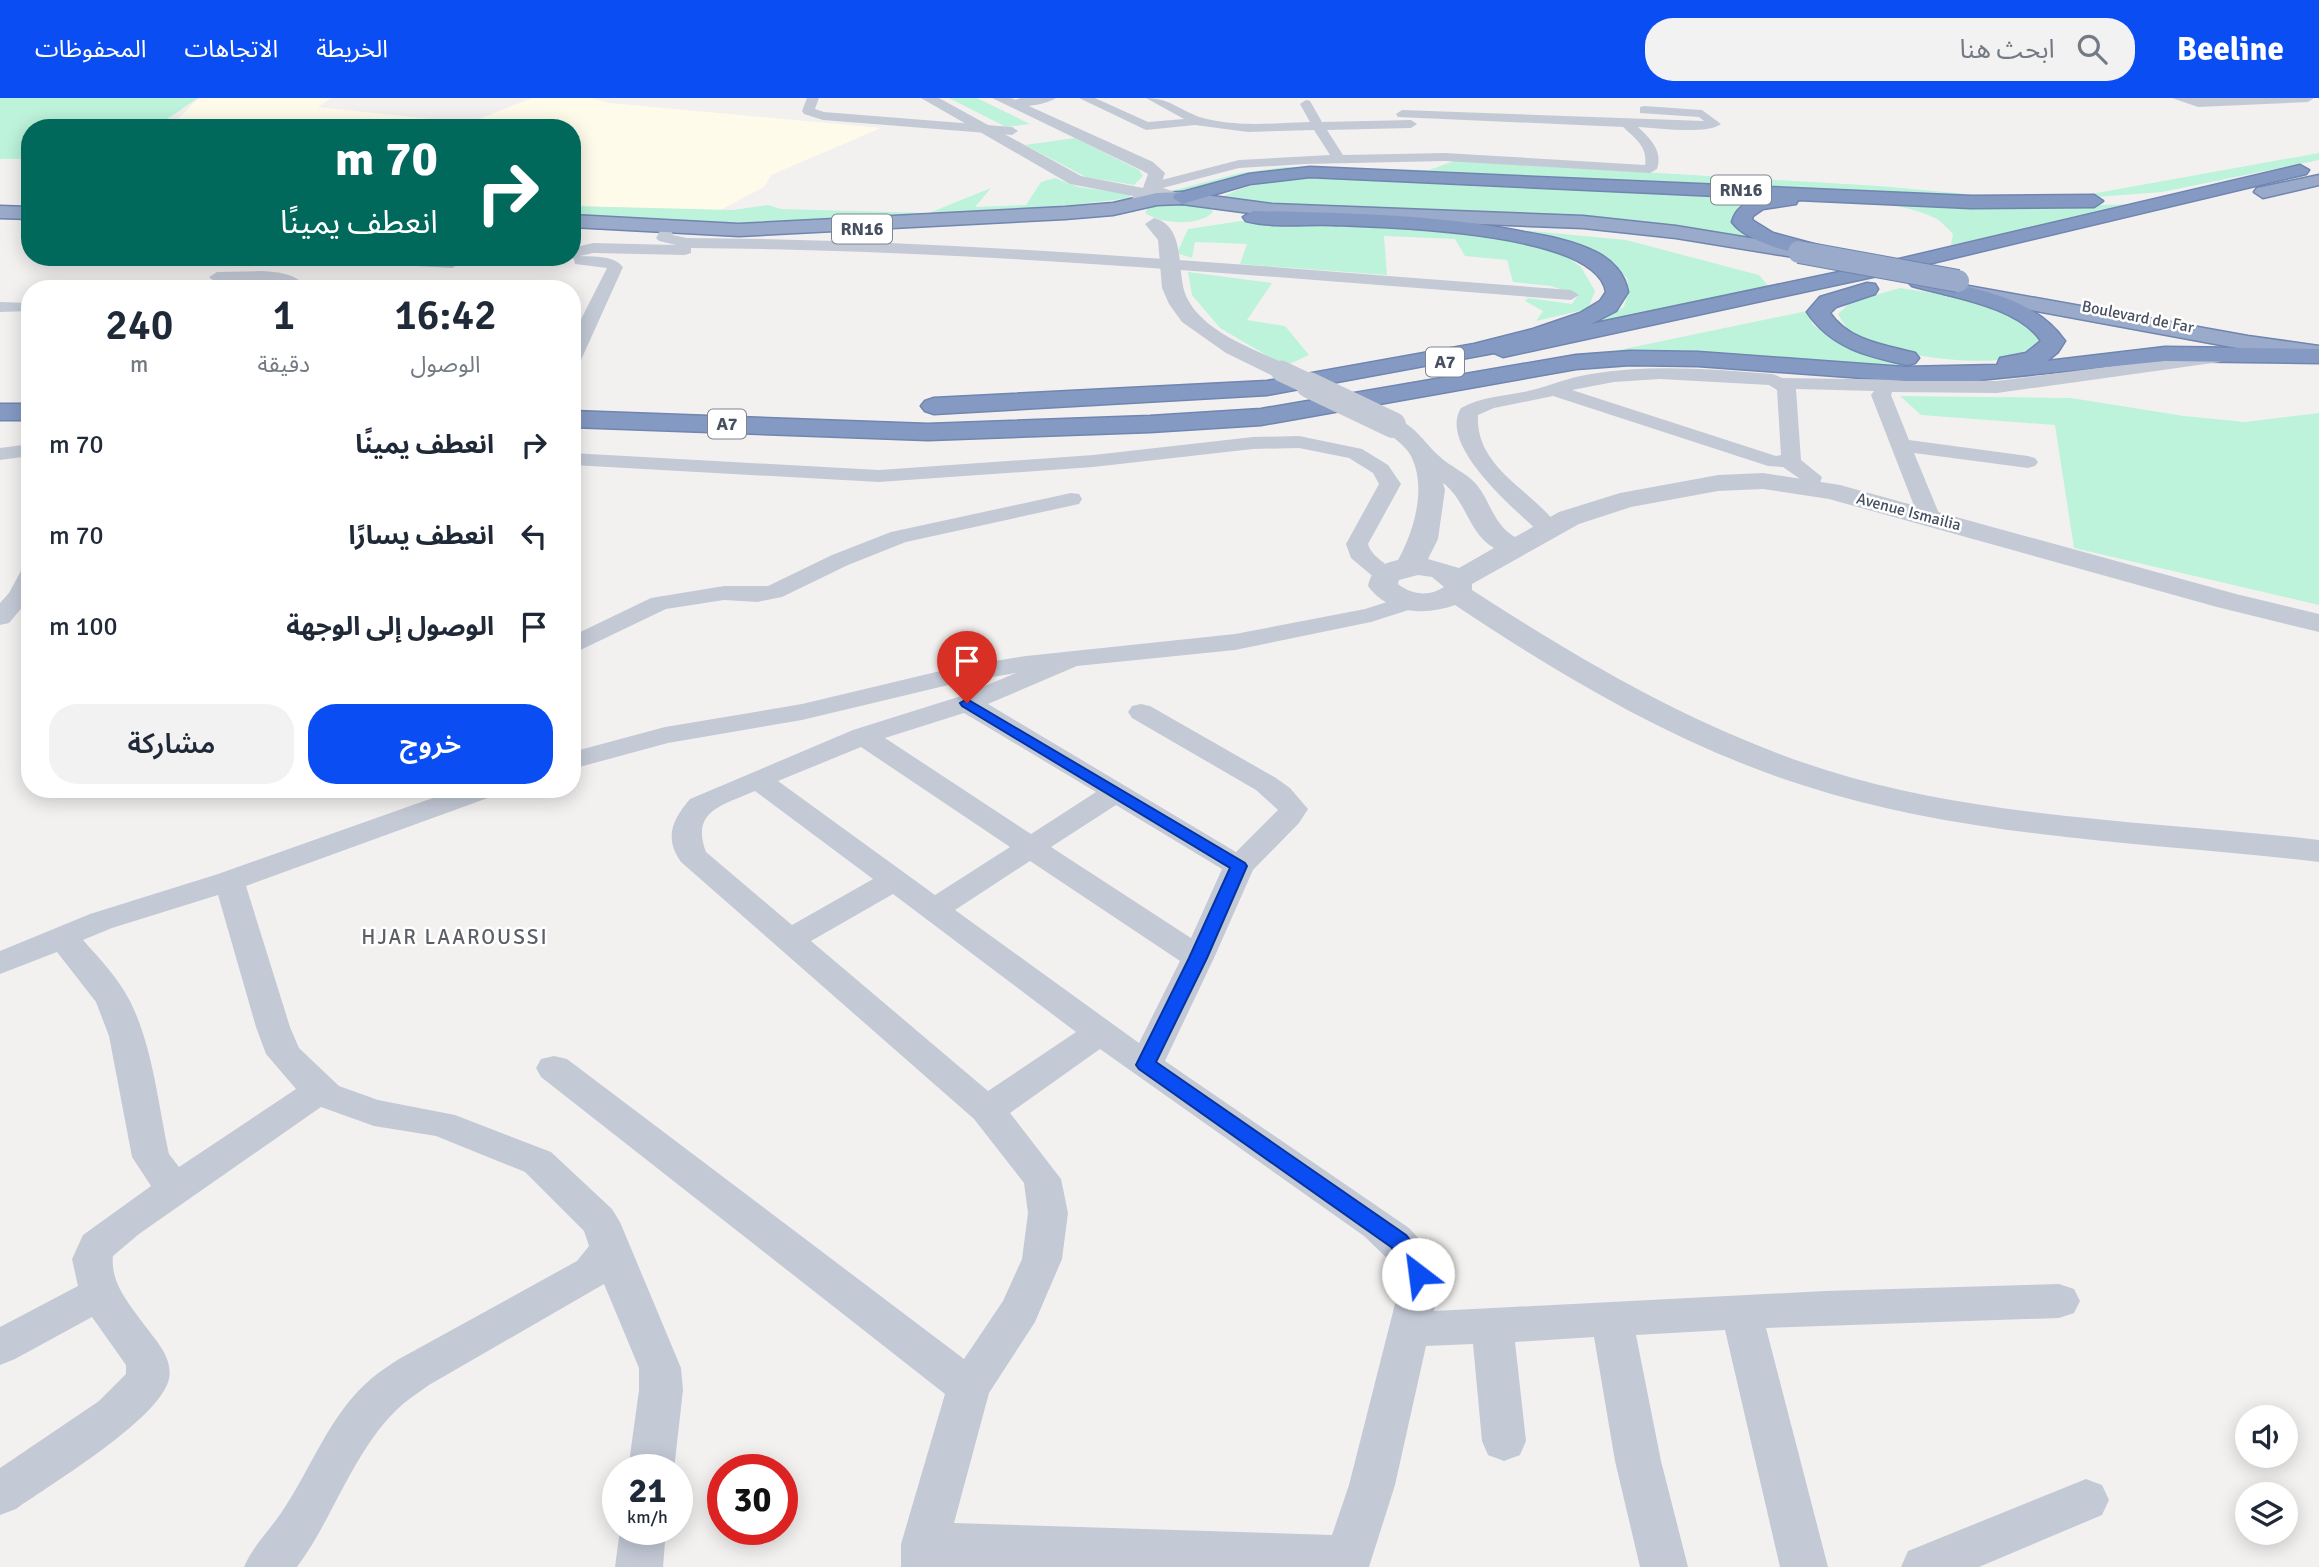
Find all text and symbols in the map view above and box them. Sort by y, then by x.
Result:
search box [1645,18,2135,81]
text: Beeline [2177,29,2284,70]
icon: search [2073,30,2111,68]
text: المحفوظات [35,34,146,64]
text: الاتجاهات [184,34,278,64]
text: الخريطة [316,34,388,64]
text: ابحث هنا [1959,34,2055,66]
text: 70 m [335,129,438,189]
icon: right [462,147,553,238]
road number: RN16 [1711,176,1771,204]
text: انعطف يمينًا [280,203,438,242]
road number: RN16 [832,214,892,244]
text: 1 [272,290,295,341]
text: 16:42 [394,290,497,341]
street label: Boulevard de Far [2080,296,2196,338]
text: 240 [105,300,173,351]
road number: A7 [1426,348,1464,376]
text: m [130,350,148,379]
text: دقيقة [258,350,310,379]
text: الوصول [411,350,480,379]
road number: A7 [708,410,746,438]
icon: right [515,426,553,464]
text: 70 m [49,429,104,461]
text: انعطف يمينًا [355,429,494,461]
street label: Avenue Ismailia [1854,488,1963,536]
icon: left [515,517,553,555]
text: 70 m [49,520,104,552]
text: انعطف يسارًا [349,520,494,552]
icon: arrive [515,608,553,646]
text: 100 m [49,611,118,643]
text: الوصول إلى الوجهة [286,611,494,643]
pin [937,631,997,703]
icon: arrive [948,642,986,680]
button: مشاركة [49,704,294,784]
button: خروج [308,704,553,784]
district label: HJAR LAAROUSSI [361,924,549,950]
position arrow [1381,1237,1455,1311]
map controls [2235,1405,2298,1545]
button: sound [2235,1405,2298,1468]
speed limit sign: 30 [707,1454,798,1545]
text: 21 [629,1469,666,1512]
button: layers [2235,1482,2298,1545]
text: km/h [627,1506,668,1528]

